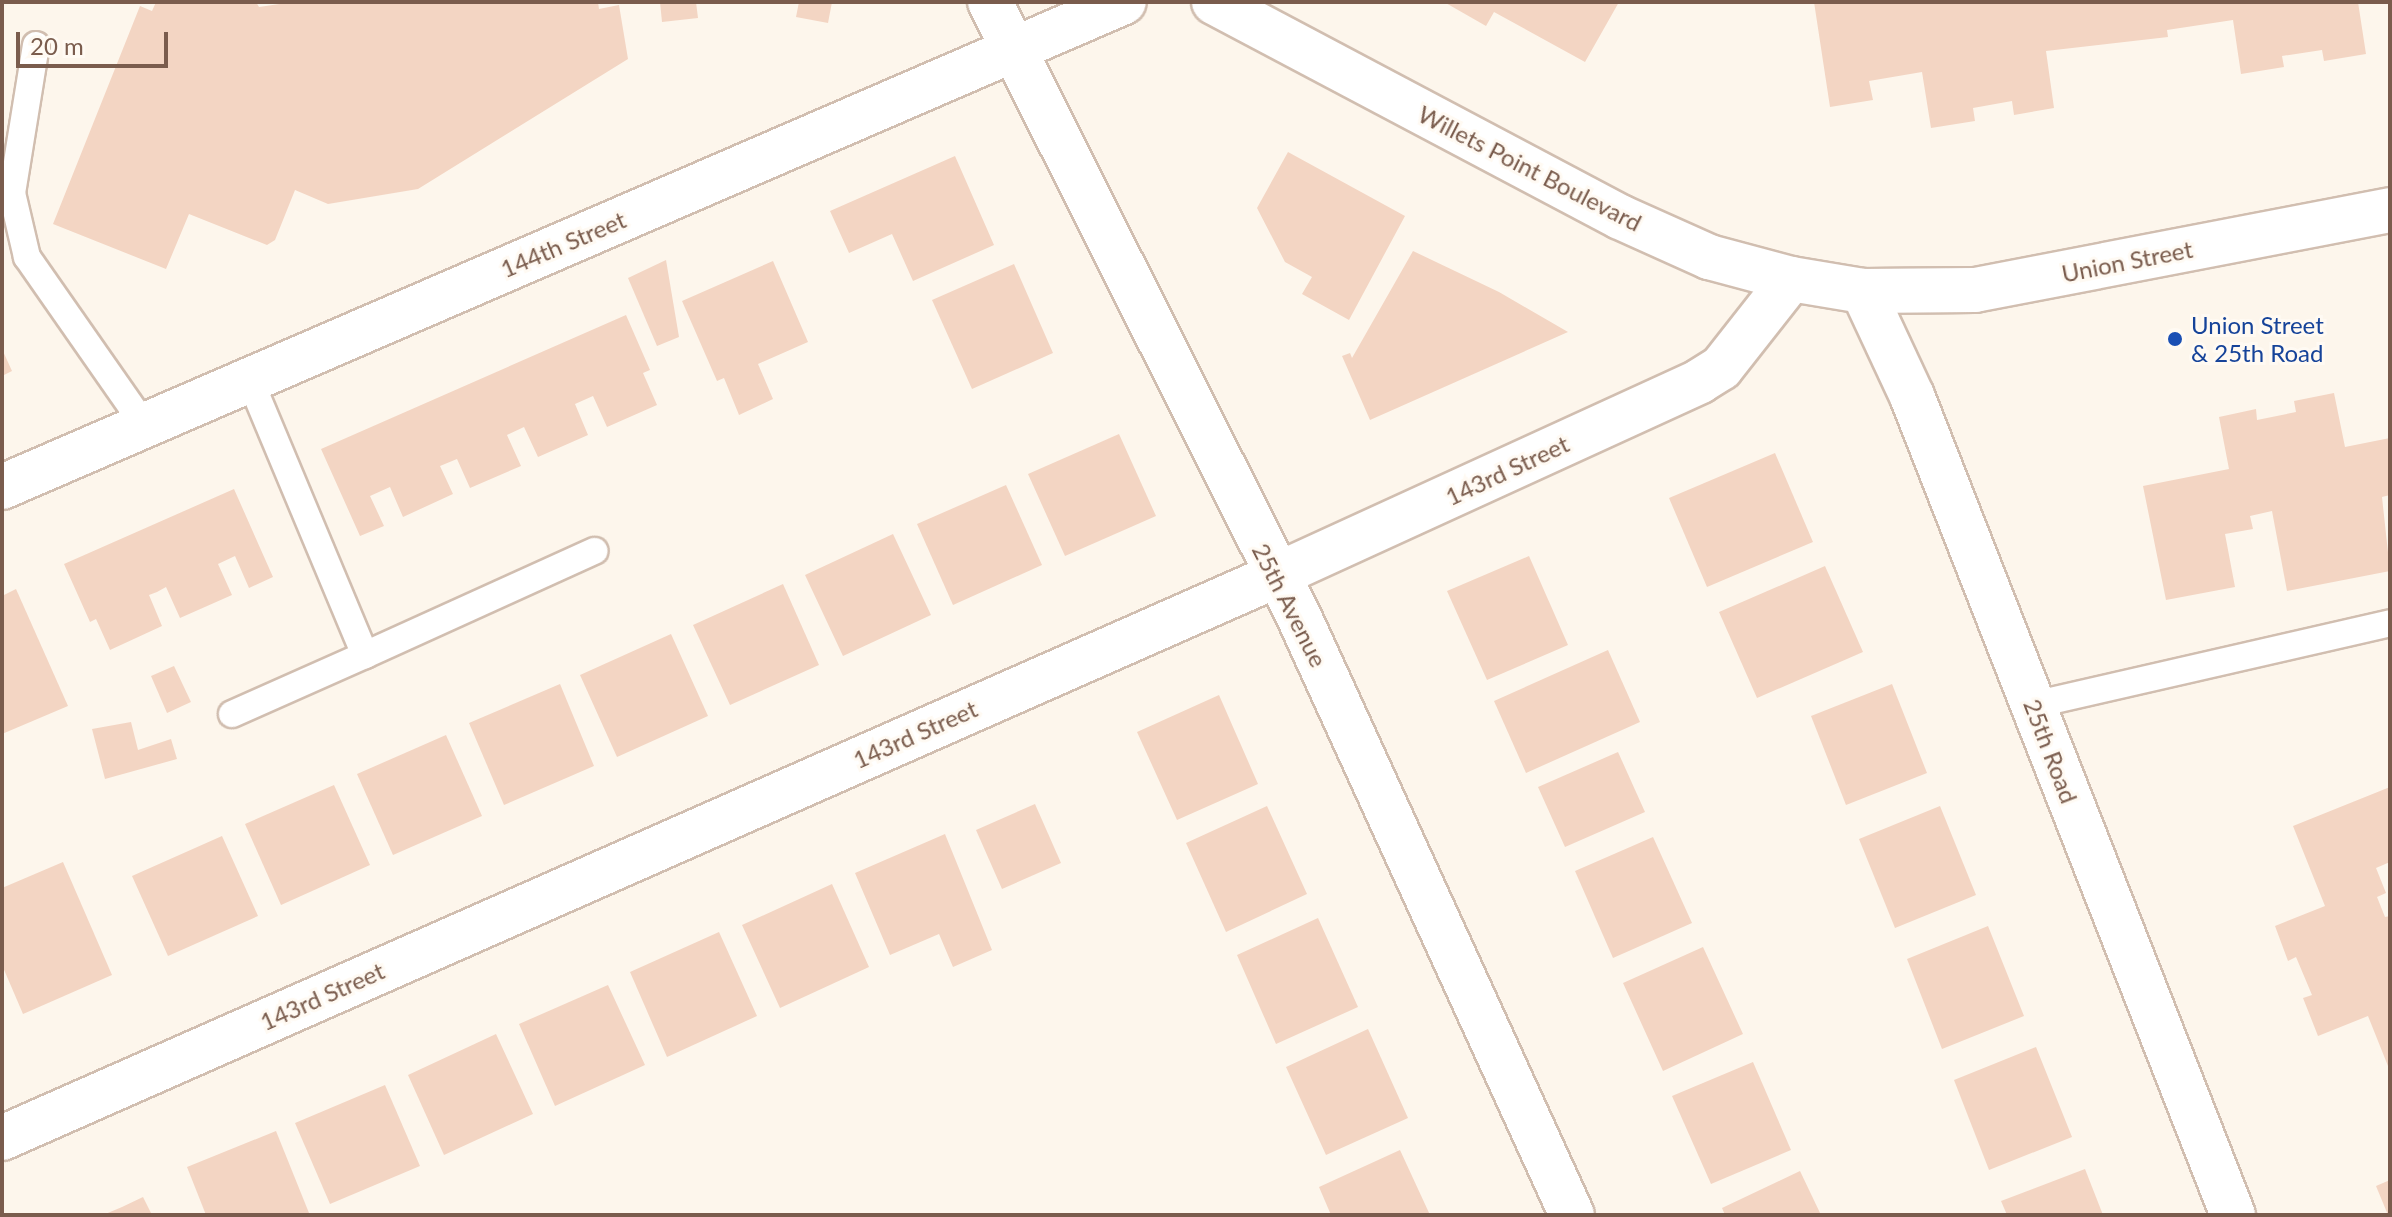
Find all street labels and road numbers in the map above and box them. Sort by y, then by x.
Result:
street label: Willets Point Boulevard [1413,99,1647,237]
street label: 144th Street [496,205,630,283]
street label: Union Street [2059,234,2195,288]
street label: 143rd Street [1441,429,1573,511]
street label: 25th Avenue [1246,538,1334,672]
street label: 143rd Street [848,694,982,774]
street label: 25th Road [2018,695,2084,807]
street label: 143rd Street [255,956,389,1036]

